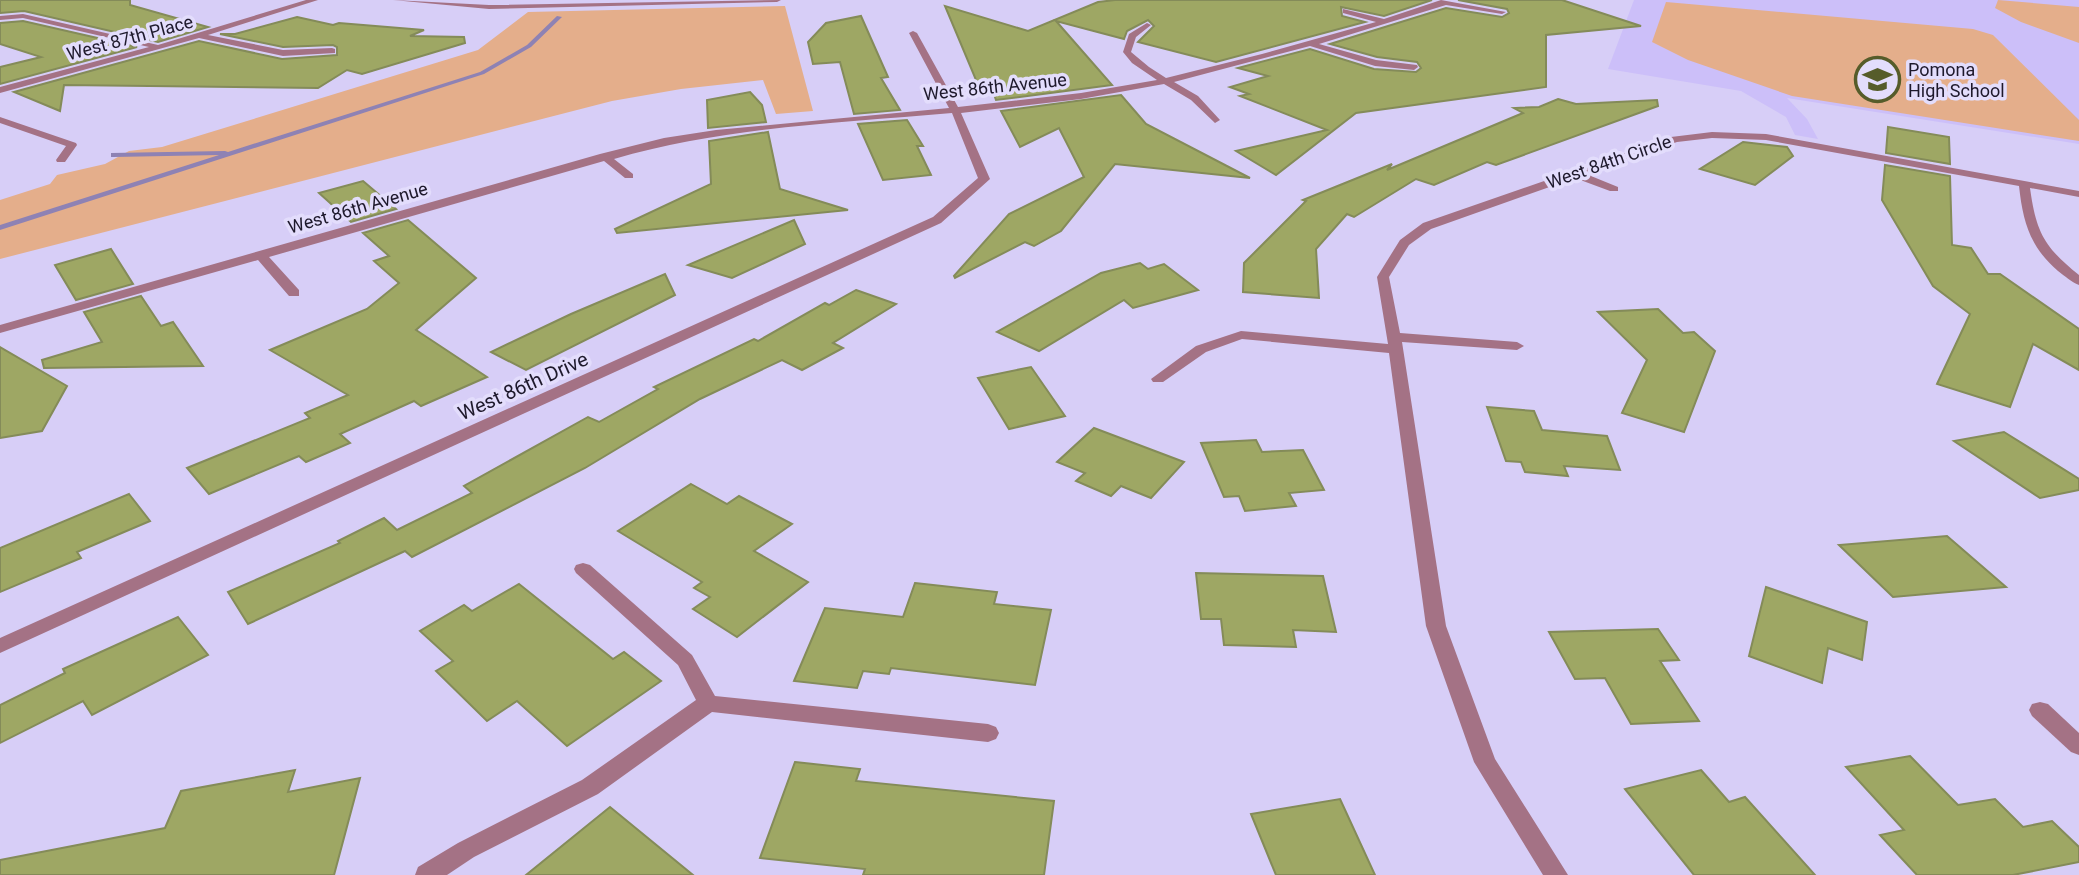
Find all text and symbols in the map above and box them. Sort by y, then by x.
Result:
street label: West 87th Place [64,11,195,64]
school or university icon: Pomona High School [1853,56,1901,104]
place label: Pomona High School [1908,59,2005,101]
street label: West 86th Avenue [922,69,1068,104]
street label: West 84th Circle [1544,130,1674,193]
street label: West 86th Avenue [286,178,430,237]
street label: West 86th Drive [454,347,592,425]

